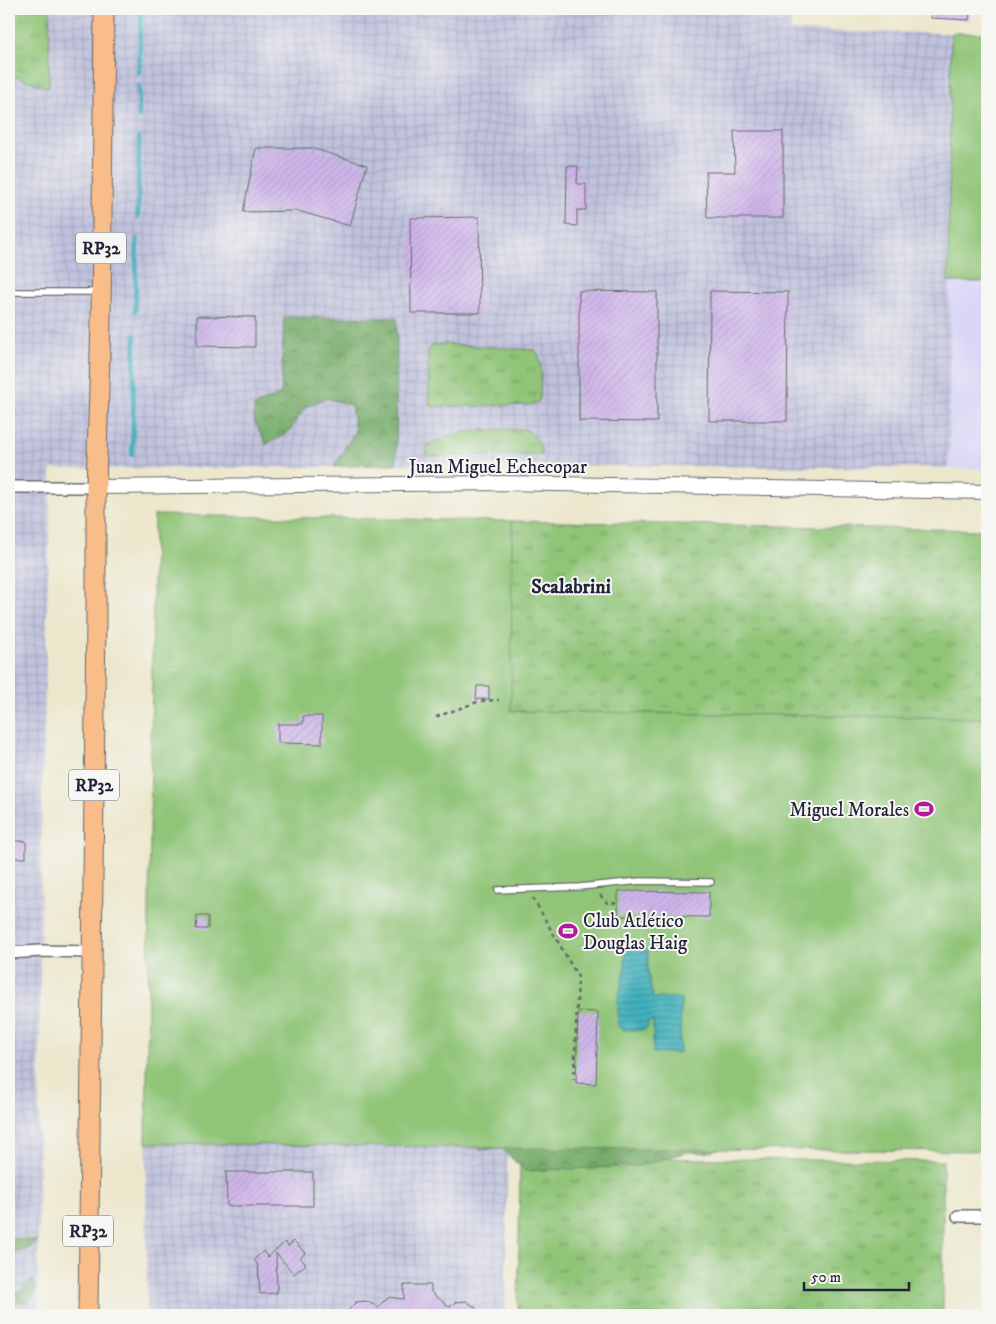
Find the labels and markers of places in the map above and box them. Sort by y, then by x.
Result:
sports icon: Miguel Morales [913,798,935,820]
place label: Miguel Morales [789,799,909,822]
place label: Club Atlético Douglas Haig [583,910,688,955]
sports icon: Club Atlético Douglas Haig [557,920,579,942]

